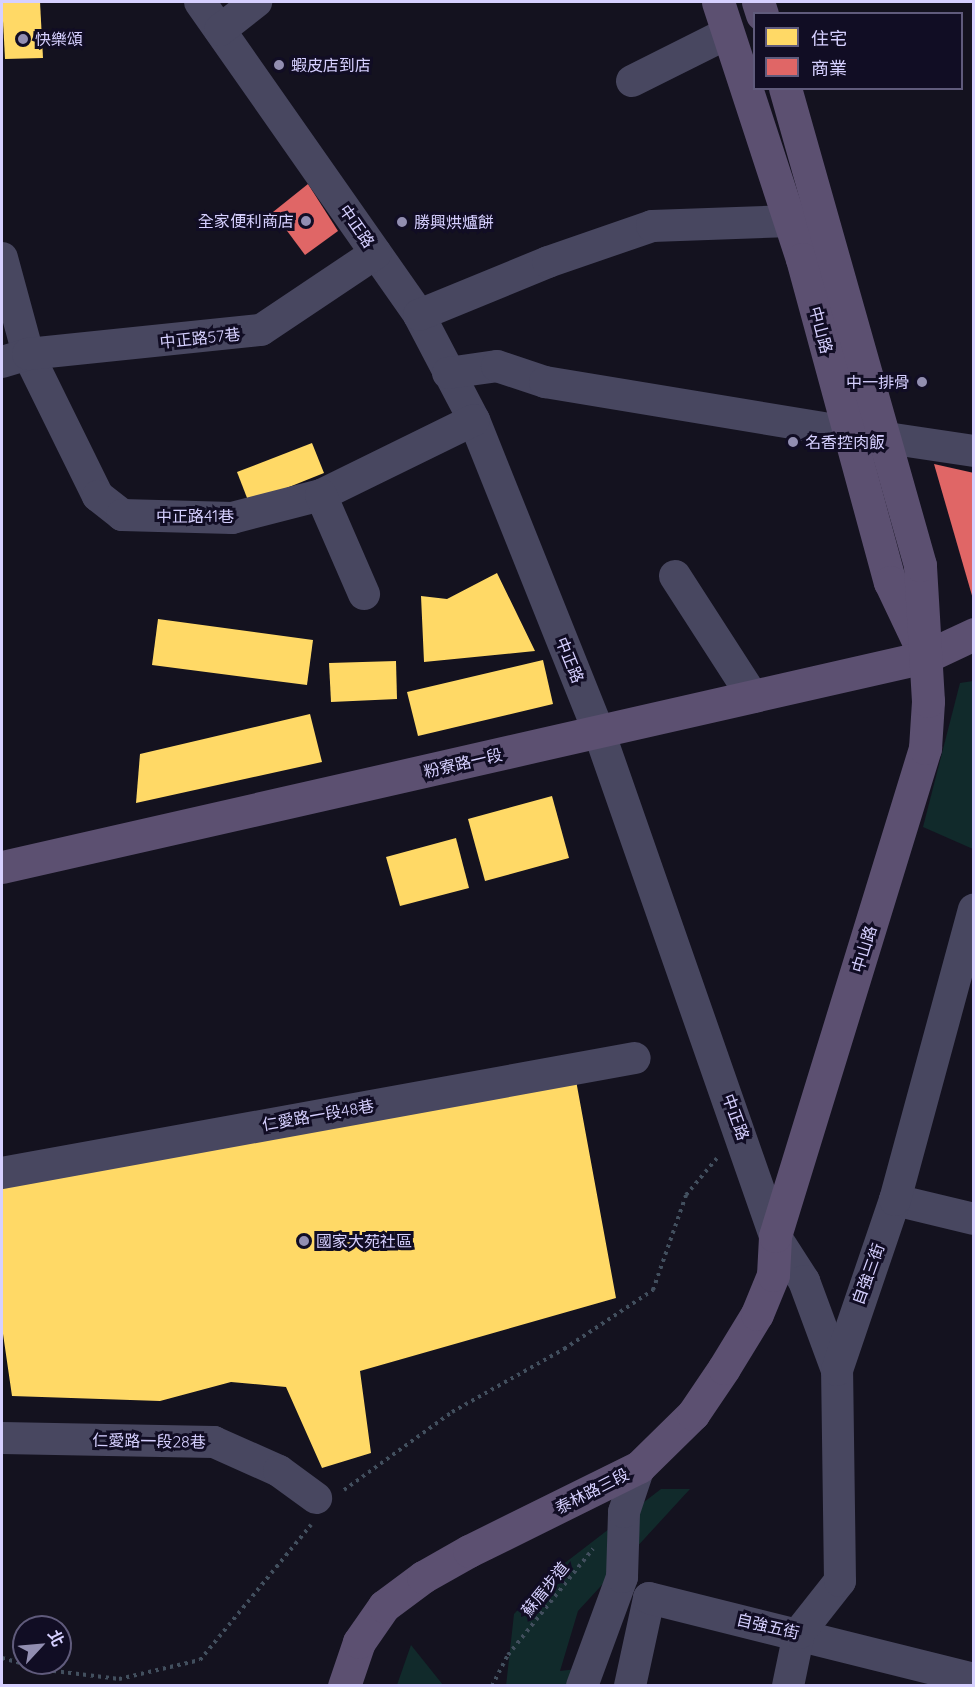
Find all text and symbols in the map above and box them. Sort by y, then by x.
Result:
legend [753,12,963,90]
text: 住宅 [811,27,847,50]
place label: 快樂頌 [35,29,83,49]
marker: 快樂頌 [16,32,30,46]
place label: 蝦皮店到店 [291,55,371,75]
text: 商業 [811,57,847,80]
marker: 蝦皮店到店 [272,58,286,72]
street label: 中正路 [335,201,379,251]
place label: 全家便利商店 [198,211,294,231]
place label: 勝興烘爐餅 [414,212,494,232]
marker: 全家便利商店 [299,214,313,228]
marker: 勝興烘爐餅 [395,215,409,229]
street label: 中山路 [806,304,836,356]
street label: 中正路57巷 [159,324,241,352]
place label: 中一排骨 [846,372,910,392]
marker: 中一排骨 [915,375,929,389]
place label: 名香控肉飯 [805,432,885,452]
marker: 名香控肉飯 [786,435,800,449]
street label: 中正路41巷 [156,506,234,526]
street label: 中正路 [552,634,588,686]
street label: 粉寮路一段 [422,745,504,781]
street label: 中山路 [848,923,880,975]
street label: 中正路 [719,1091,753,1143]
street label: 仁愛路一段48巷 [261,1096,375,1134]
place label: 國家大苑社區 [316,1231,412,1251]
marker: 國家大苑社區 [297,1234,311,1248]
street label: 自強三街 [848,1241,888,1307]
street label: 仁愛路一段28巷 [92,1430,206,1452]
street label: 泰林路三段 [552,1464,632,1518]
street label: 蘇厝步道 [517,1558,573,1620]
street label: 自強五街 [735,1609,801,1643]
north arrow [12,1615,72,1675]
text: 北 [44,1626,69,1650]

